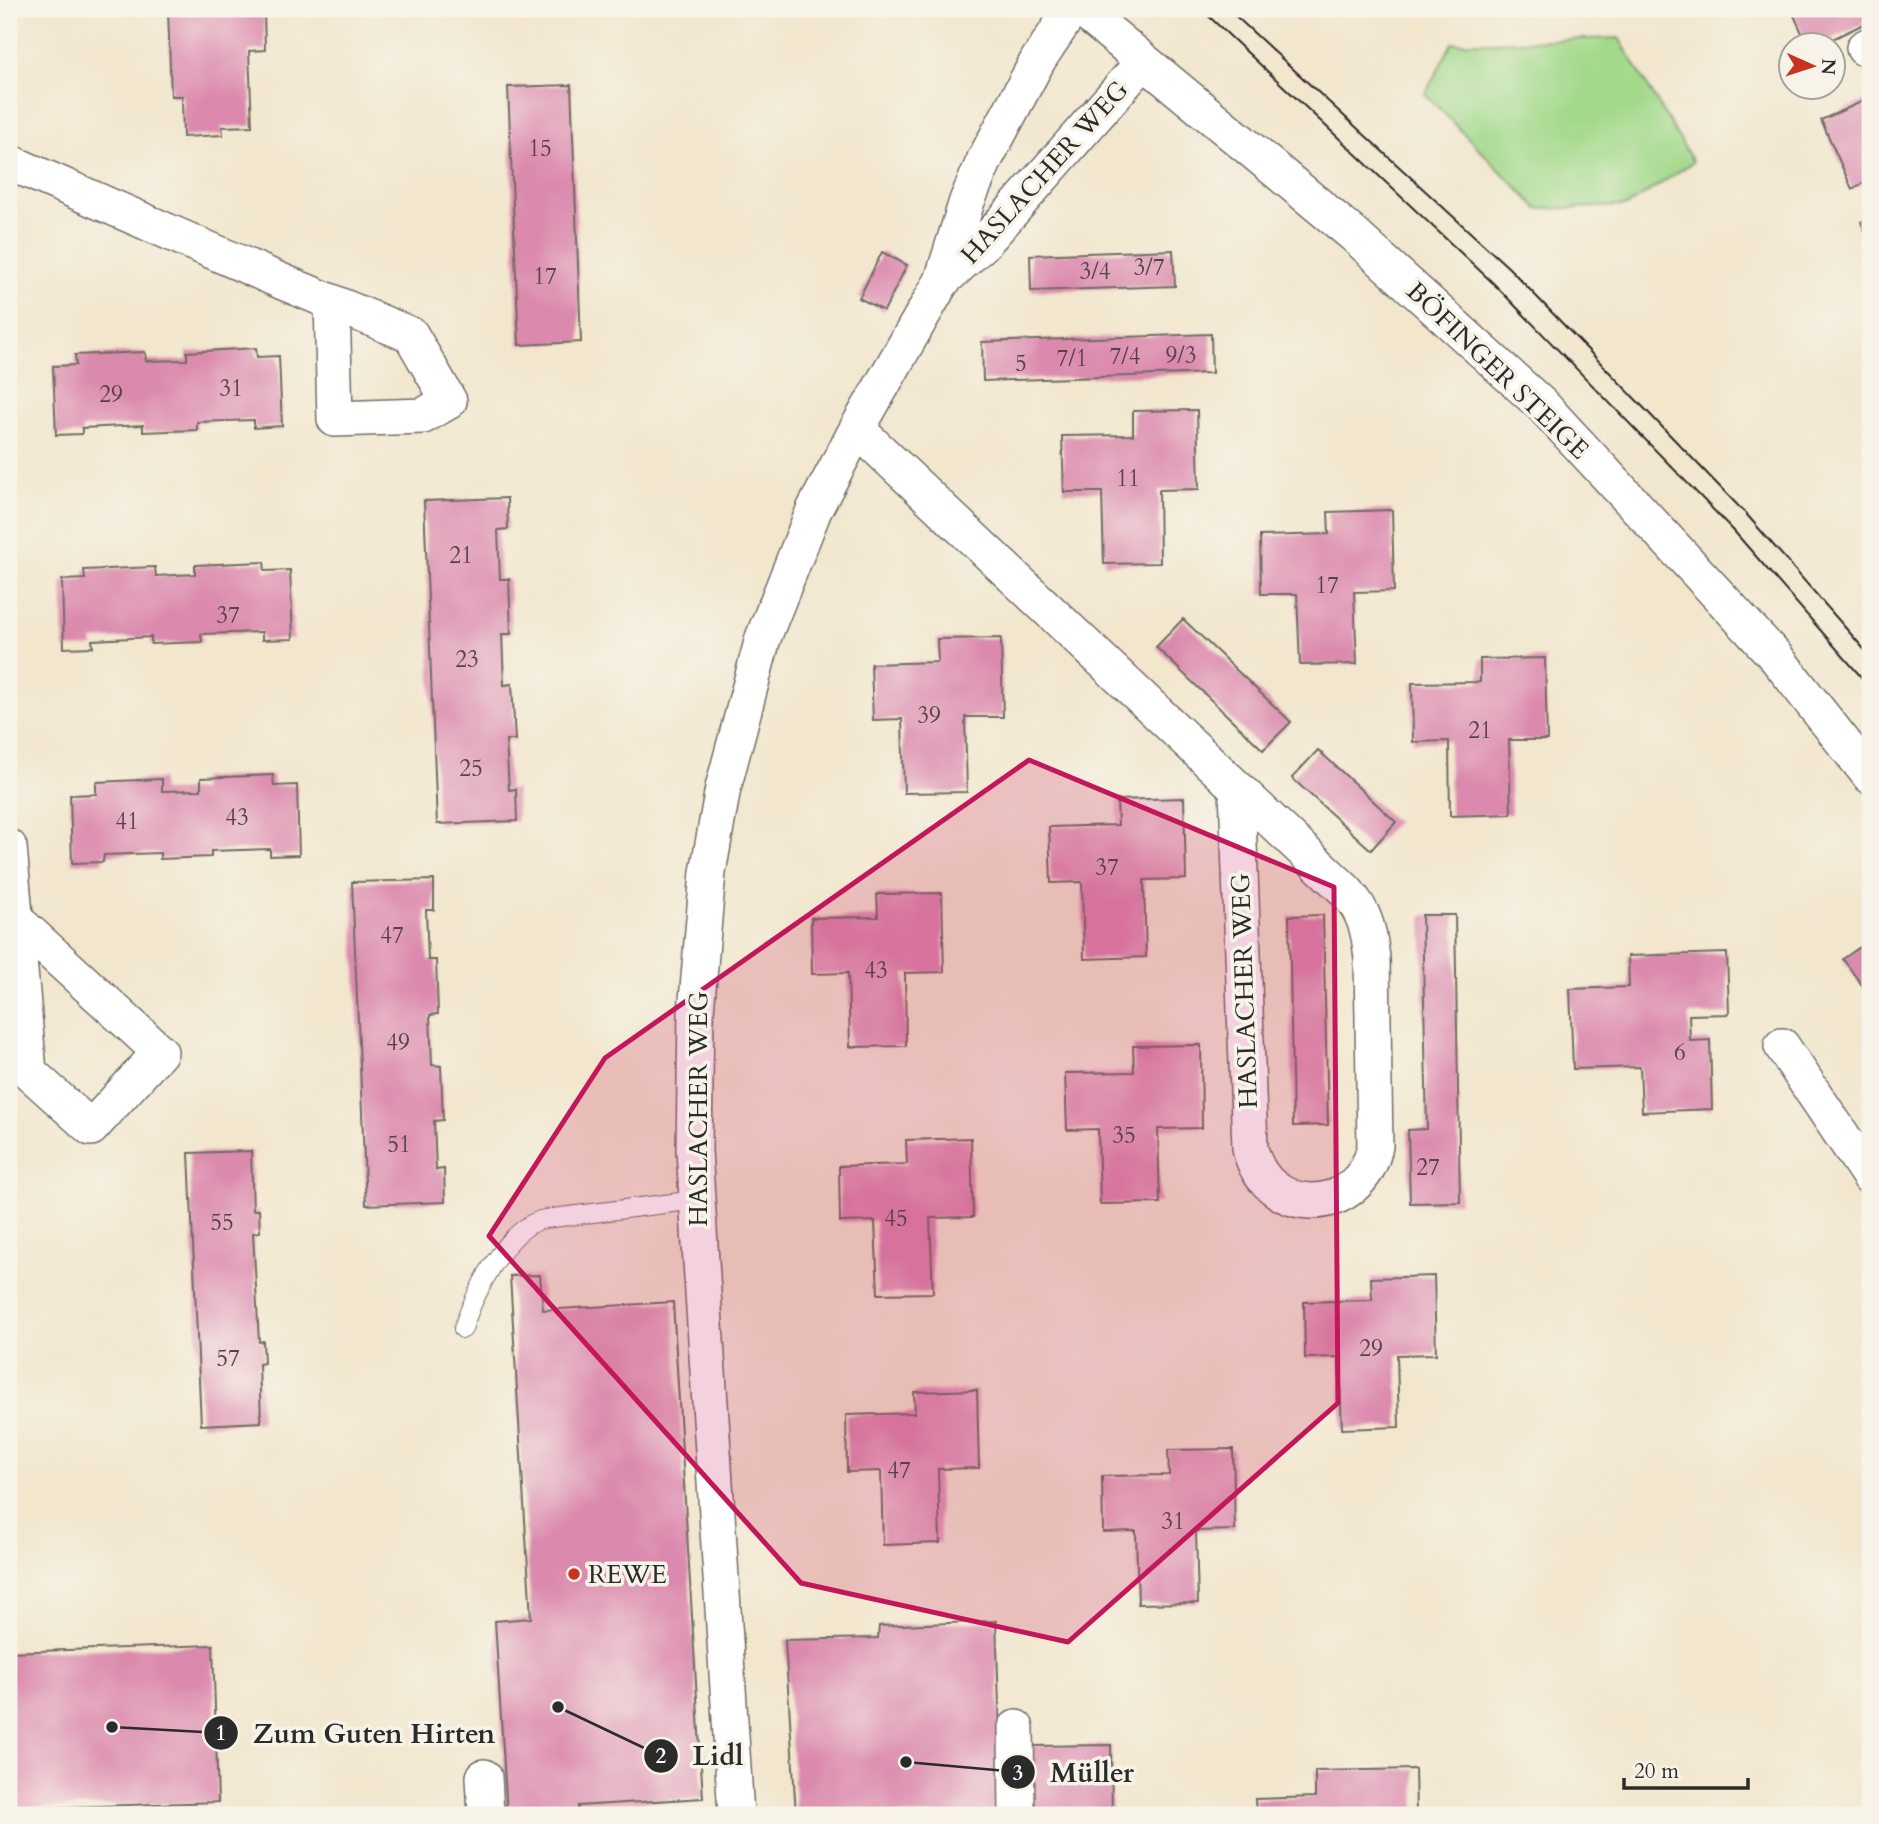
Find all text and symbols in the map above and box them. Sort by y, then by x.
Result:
north arrow [1778,32,1848,102]
text: N [1815,58,1841,76]
street label: HASLACHER WEG [953,73,1136,272]
house number: 15 [528,133,552,164]
house number: 3/7 [1133,252,1165,283]
house number: 3/4 [1079,256,1111,287]
house number: 17 [533,261,557,292]
street label: BÖFINGER STEIGE [1399,274,1597,467]
house number: 9/3 [1165,340,1197,371]
house number: 7/4 [1109,341,1141,372]
house number: 7/1 [1056,343,1088,374]
house number: 5 [1015,348,1027,379]
house number: 31 [219,373,243,404]
house number: 29 [99,379,123,410]
house number: 11 [1116,463,1140,494]
house number: 21 [449,540,473,571]
house number: 17 [1315,570,1339,601]
house number: 37 [216,600,240,631]
house number: 23 [455,644,479,675]
house number: 39 [917,700,941,731]
house number: 21 [1468,715,1492,746]
house number: 25 [459,753,483,784]
house number: 43 [225,802,249,833]
house number: 41 [115,806,139,837]
house number: 37 [1095,852,1119,883]
street label: HASLACHER WEG [1223,873,1266,1109]
house number: 47 [380,920,404,951]
house number: 43 [864,955,888,986]
street label: HASLACHER WEG [681,991,716,1227]
house number: 49 [386,1027,410,1058]
house number: 6 [1674,1037,1686,1068]
house number: 35 [1112,1120,1136,1151]
house number: 51 [387,1129,411,1160]
house number: 27 [1416,1152,1440,1183]
house number: 45 [884,1203,908,1234]
house number: 55 [210,1207,234,1238]
house number: 29 [1359,1333,1383,1364]
house number: 57 [216,1343,240,1374]
house number: 47 [887,1455,911,1486]
house number: 31 [1161,1506,1185,1537]
place label: REWE [588,1557,667,1592]
marker: REWE [566,1566,582,1582]
callout: Zum Guten Hirten [204,1708,510,1757]
text: Zum Guten Hirten [253,1715,495,1753]
text: 1 [216,1719,226,1748]
callout: Lidl [643,1731,757,1780]
text: Lidl [693,1737,743,1775]
text: 2 [656,1742,667,1771]
scale bar [1624,1747,1748,1791]
callout: Müller [1001,1748,1148,1797]
text: Müller [1050,1754,1135,1792]
text: 20 m [1634,1757,1679,1786]
text: 3 [1013,1759,1023,1788]

